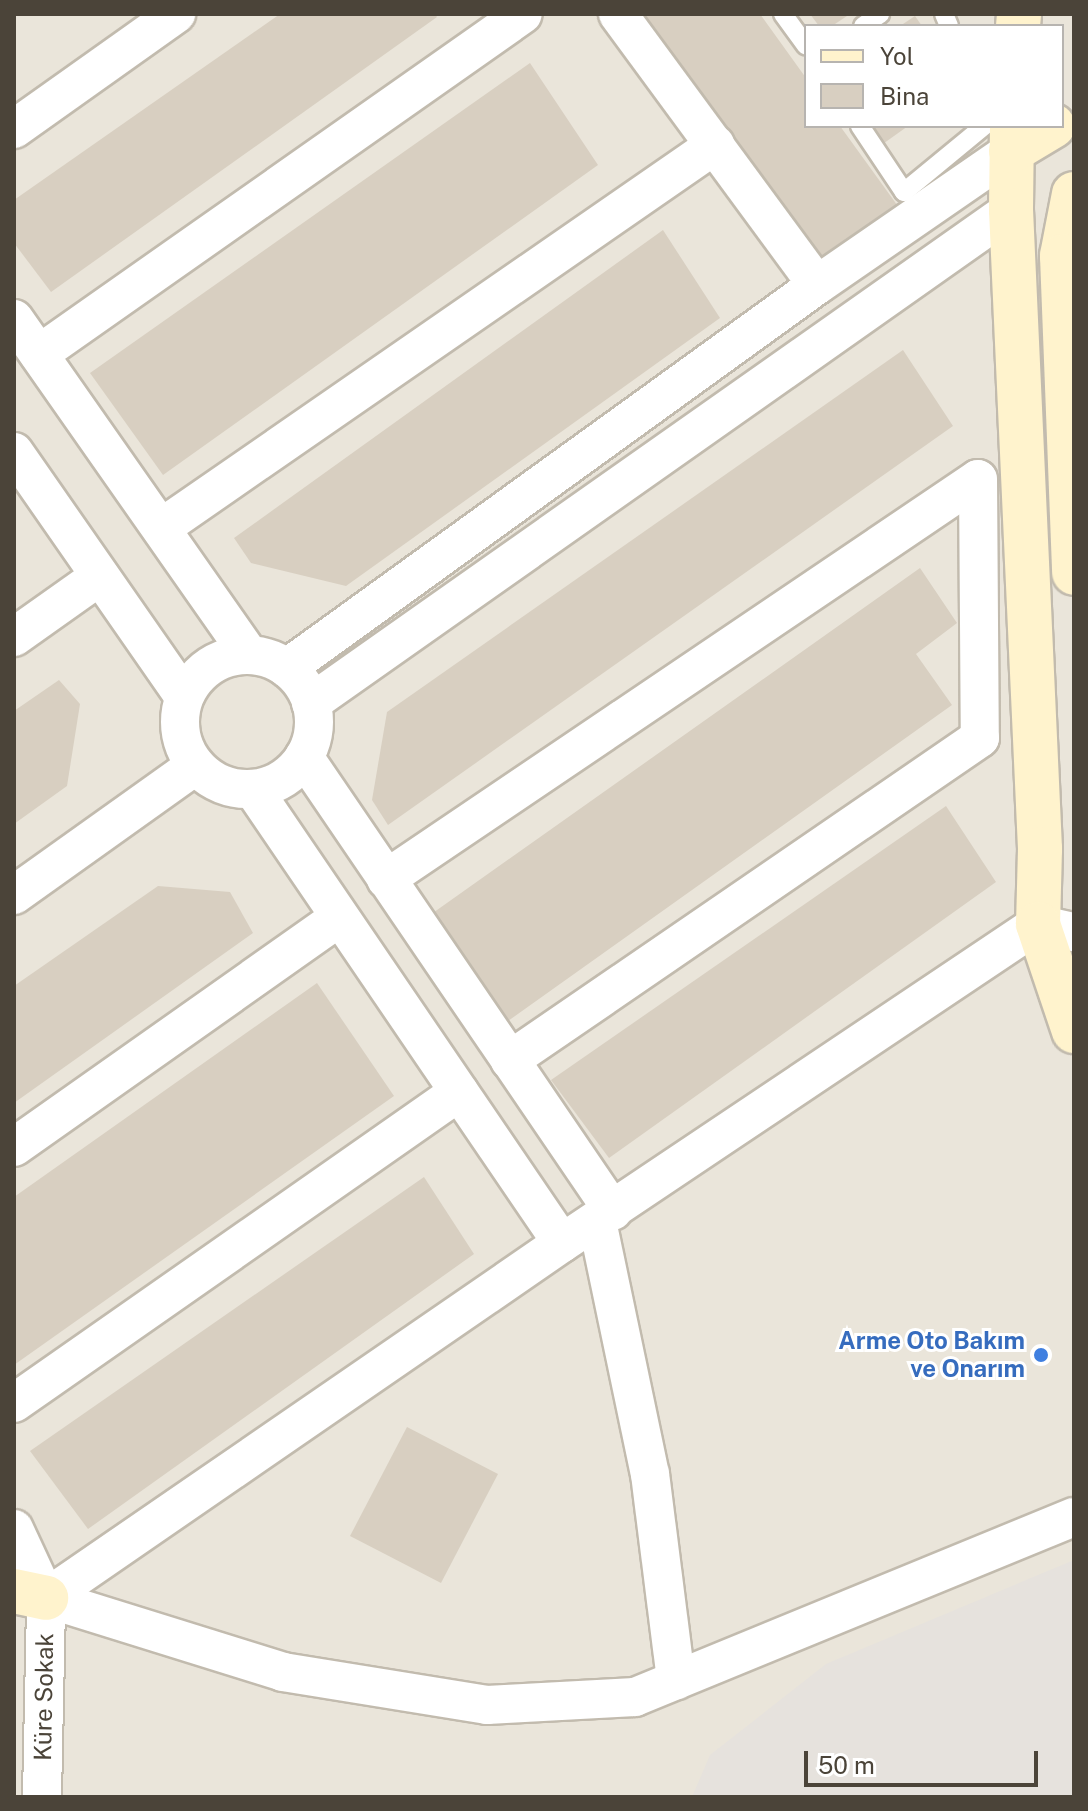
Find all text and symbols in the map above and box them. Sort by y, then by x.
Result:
legend [804,24,1064,128]
text: Yol [880,42,914,70]
text: Bina [880,82,929,110]
place label: Arme Oto Bakım ve Onarım [838,1327,1025,1383]
marker: Arme Oto Bakım ve Onarım [1032,1346,1050,1364]
street label: Küre Sokak [28,1633,60,1761]
scale bar [808,1735,1042,1785]
text: 50 m [818,1751,875,1779]

